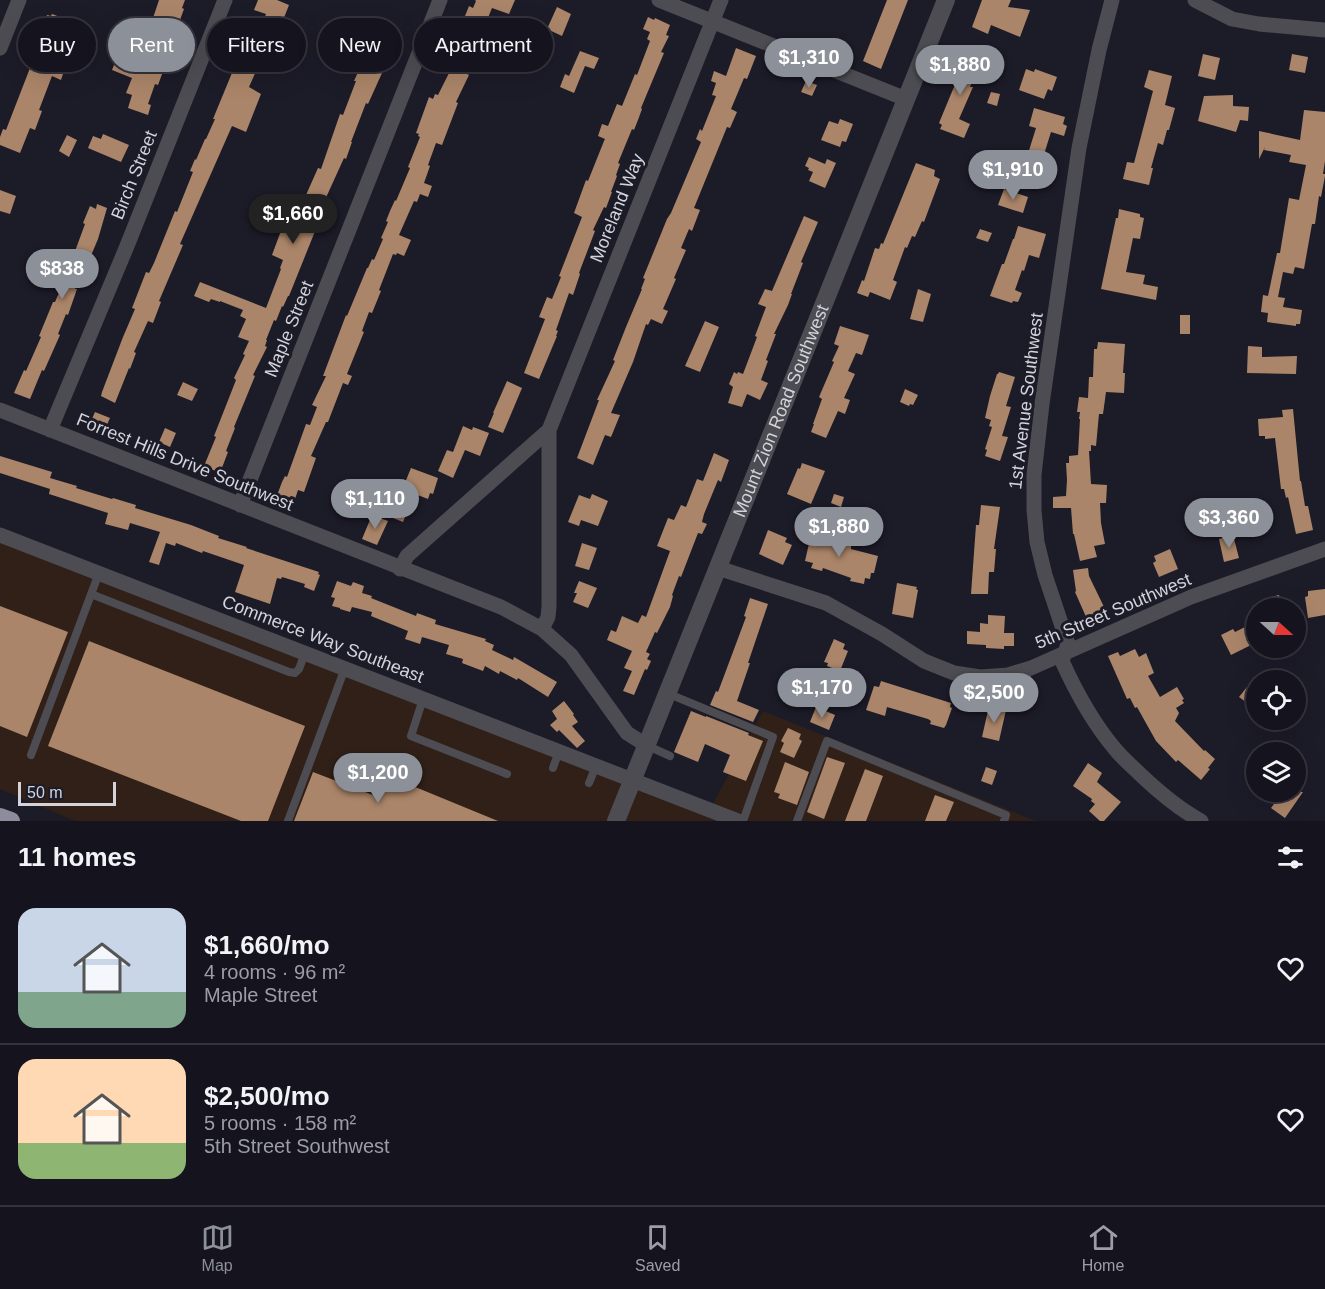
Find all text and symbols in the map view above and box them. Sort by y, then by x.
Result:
chip: Buy [18,18,96,72]
chip: Rent [108,18,195,72]
chip: Filters [207,18,306,72]
chip: New [318,18,402,72]
chip: Apartment [414,18,553,72]
pin: $1,310 [760,38,858,89]
pin: $1,880 [911,45,1009,96]
text: $1,310 [778,46,840,68]
text: $1,880 [929,53,991,75]
street label: Birch Street [107,128,161,222]
pin: $1,910 [964,150,1062,201]
street label: Moreland Way [586,151,648,265]
text: $1,910 [982,158,1044,180]
pin: $1,660 [244,194,342,245]
text: $1,660 [262,202,324,224]
pin: $838 [26,249,98,300]
text: $838 [40,257,84,279]
street label: Maple Street [261,278,317,380]
street label: Mount Zion Road Southwest [729,302,833,520]
street label: 1st Avenue Southwest [1005,312,1047,490]
street label: Forrest Hills Drive Southwest [74,409,296,515]
pin: $1,110 [326,479,424,530]
text: $1,110 [345,487,405,509]
pin: $3,360 [1180,498,1278,549]
text: $3,360 [1198,506,1260,528]
pin: $1,880 [790,507,888,558]
text: $1,880 [808,515,870,537]
street label: 5th Street Southwest [1032,569,1194,653]
street label: Commerce Way Southeast [219,591,427,687]
north arrow [1246,598,1306,658]
map controls [1246,598,1306,802]
pin: $1,170 [773,668,871,719]
button: locate [1246,670,1306,730]
pin: $2,500 [945,673,1043,724]
text: $1,170 [791,676,853,698]
text: $2,500 [963,681,1025,703]
button: layers [1246,742,1306,802]
pin: $1,200 [329,753,427,804]
text: $1,200 [347,761,409,783]
scale bar [18,779,116,806]
text: 50 m [27,784,63,801]
icon: filters [1274,841,1307,874]
text: 11 homes [18,842,137,872]
text: $1,660/mo [204,930,330,960]
icon: home [66,932,138,1004]
icon: heart [1274,952,1307,985]
text: 4 rooms · 96 m² [204,961,345,983]
text: Maple Street [204,984,317,1006]
text: $2,500/mo [204,1081,330,1111]
icon: home [66,1083,138,1155]
icon: heart [1274,1103,1307,1136]
text: 5 rooms · 158 m² [204,1112,356,1134]
text: 5th Street Southwest [204,1135,390,1157]
tab: Map [201,1221,234,1275]
tab: Saved [635,1221,680,1275]
tab: Home [1082,1221,1124,1275]

